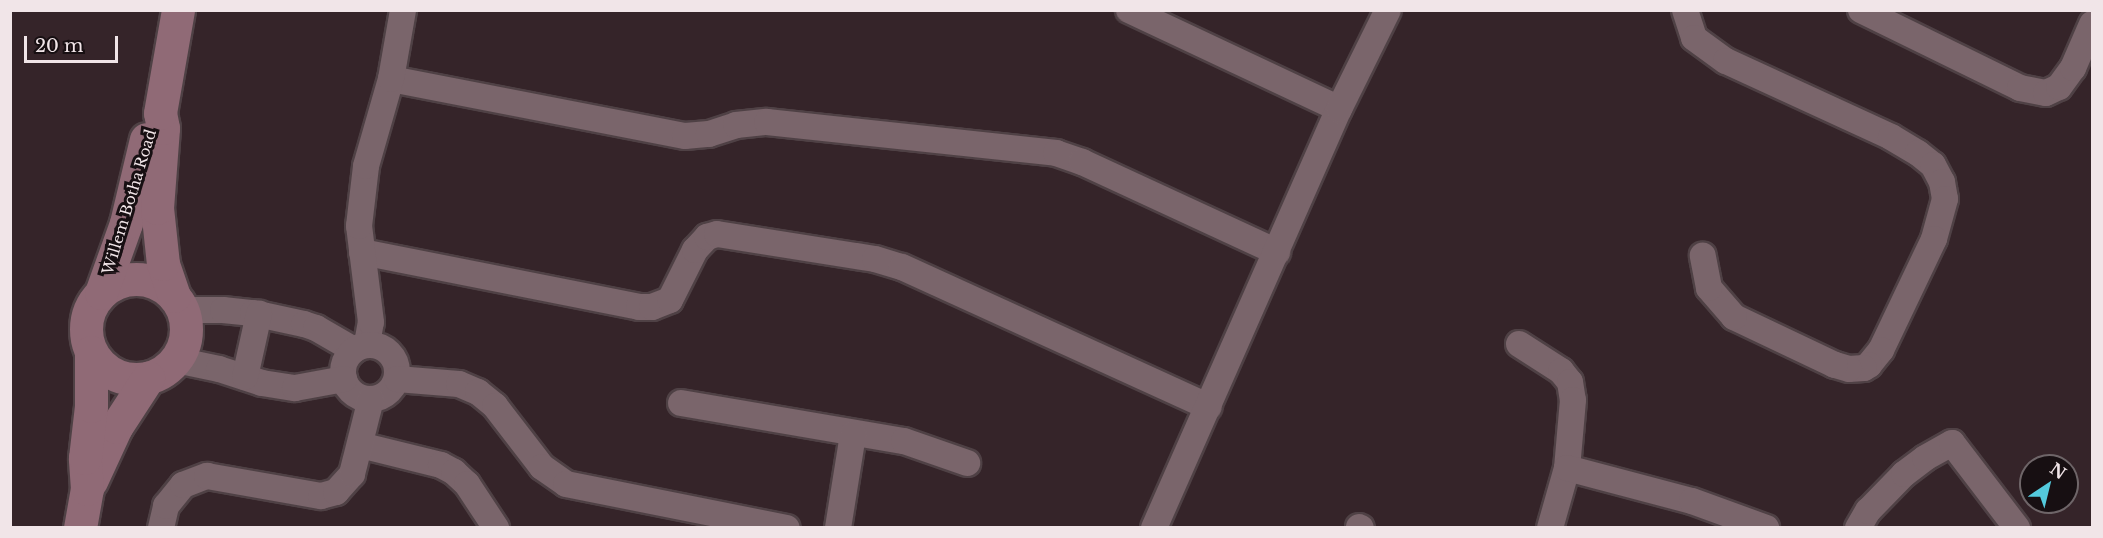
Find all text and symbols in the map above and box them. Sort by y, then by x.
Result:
scale bar [27,24,122,62]
text: 20 m [35,35,83,57]
street label: Willem Botha Road [98,127,160,277]
north arrow [2019,454,2079,514]
text: N [2046,458,2070,483]

